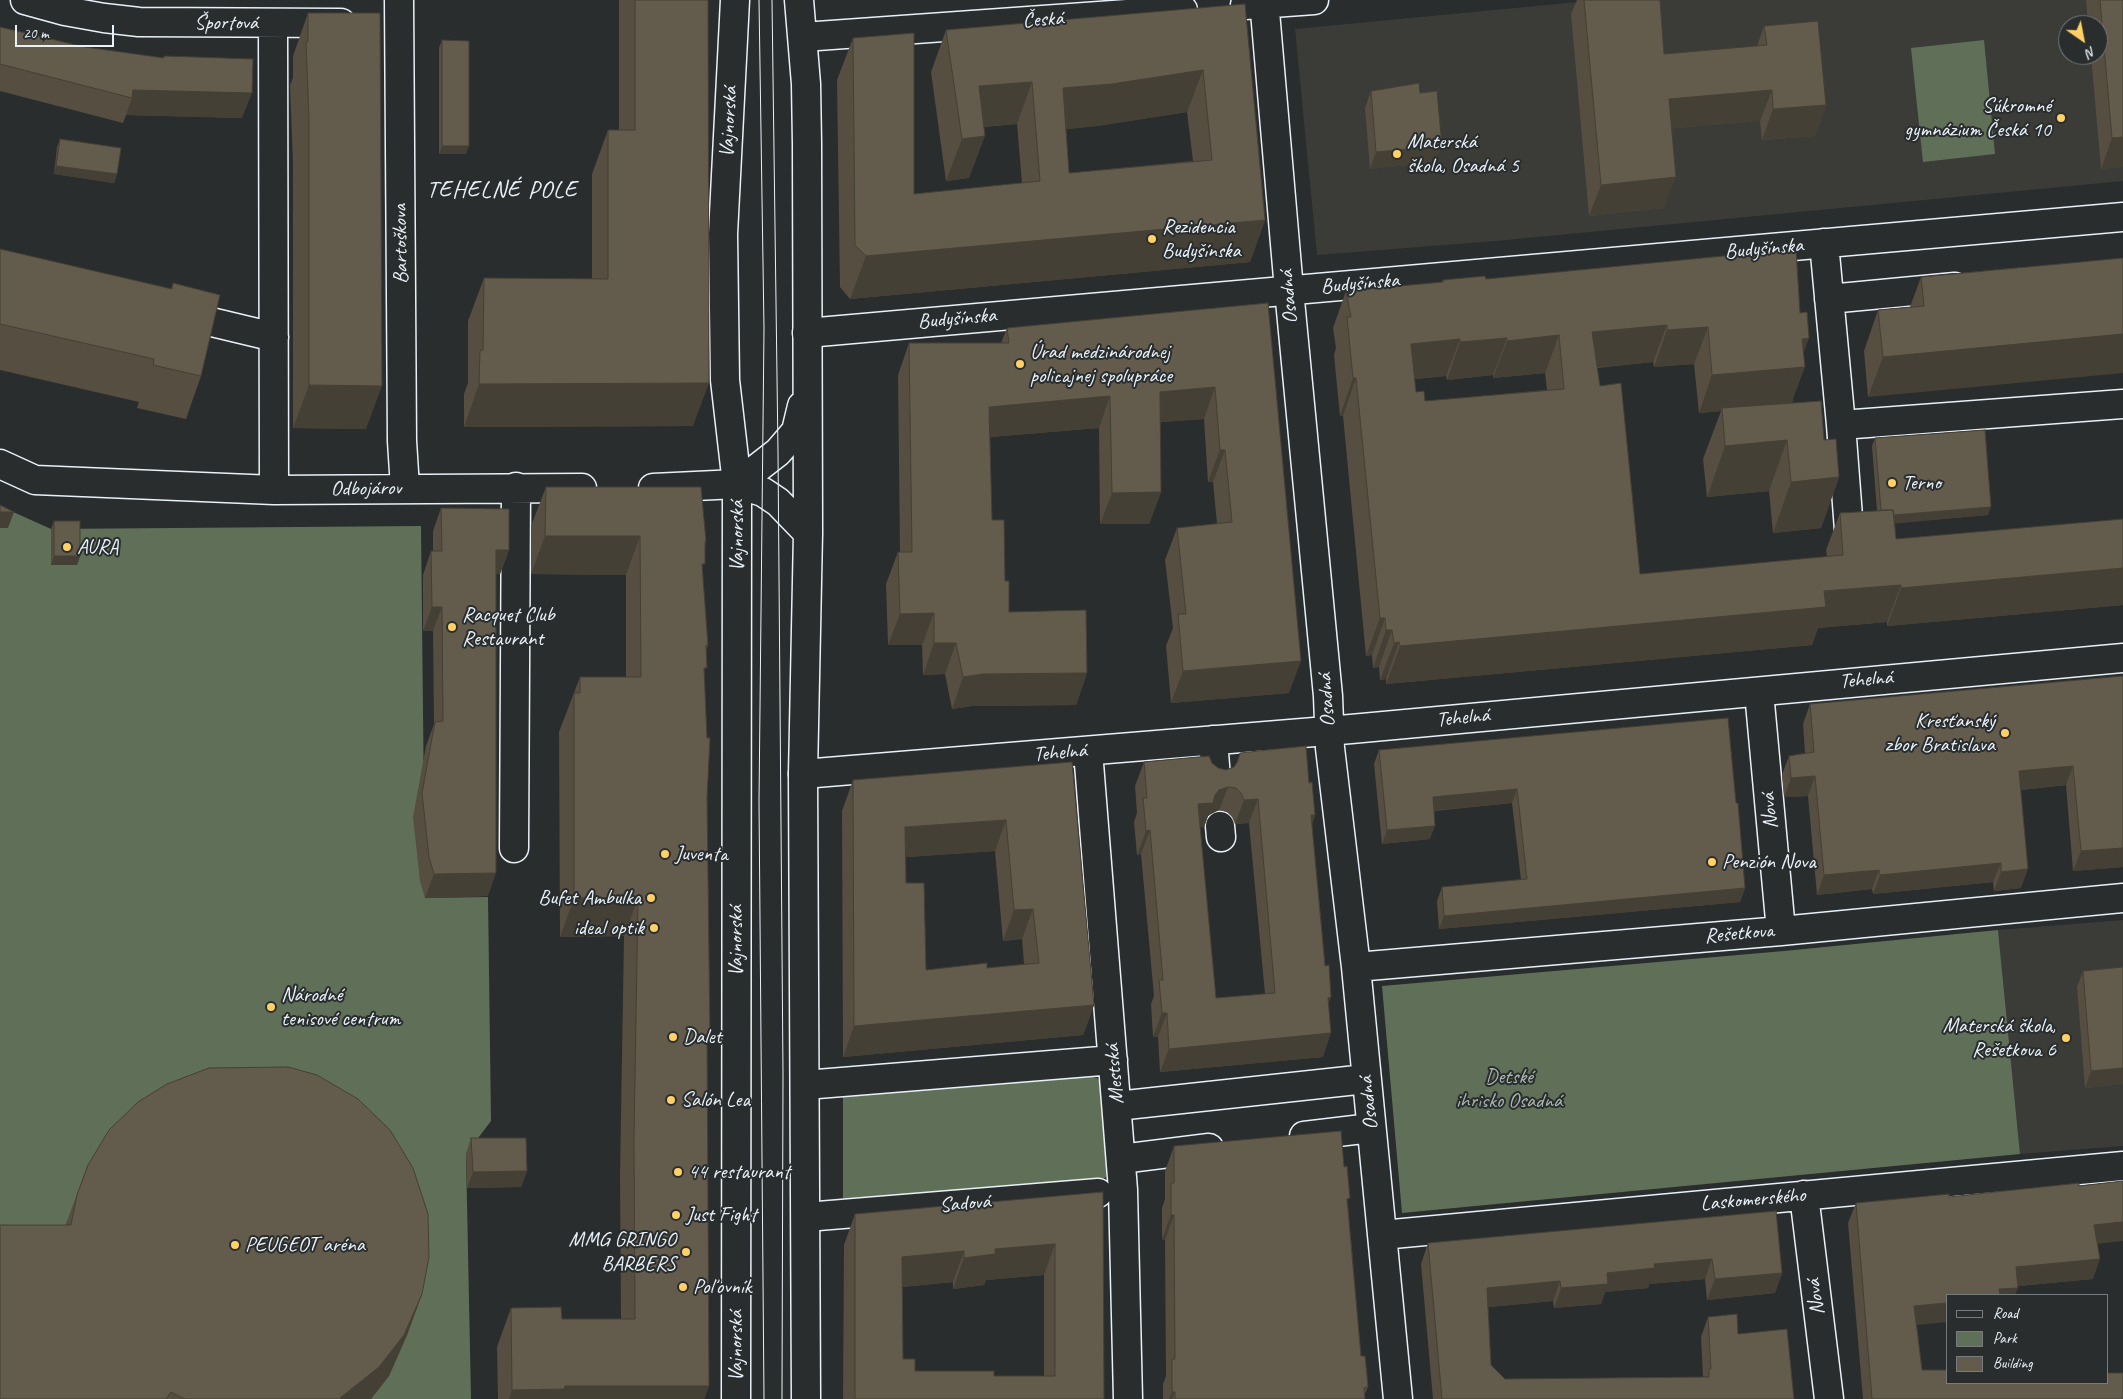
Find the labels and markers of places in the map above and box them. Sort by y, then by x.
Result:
place label: Súkromné gymnázium Česká 10 [1905,93,2051,143]
marker: Súkromné gymnázium Česká 10 [2055,112,2067,124]
place label: Materská škola, Osadná 5 [1407,129,1519,179]
marker: Materská škola, Osadná 5 [1391,148,1403,160]
place label: Rezidencia Budyšínska [1162,214,1241,264]
marker: Rezidencia Budyšínska [1146,233,1158,245]
place label: Úrad medzinárodnej policajnej spolupráce [1030,339,1172,389]
marker: Úrad medzinárodnej policajnej spolupráce [1014,358,1026,370]
place label: Terno [1902,470,1941,496]
marker: Terno [1886,477,1898,489]
place label: AURA [77,534,119,560]
marker: AURA [61,541,73,553]
place label: Racquet Club Restaurant [462,602,555,652]
marker: Racquet Club Restaurant [446,621,458,633]
place label: Kresťanský zbor Bratislava [1885,708,1995,758]
marker: Kresťanský zbor Bratislava [1999,727,2011,739]
place label: Juventa [675,841,728,867]
marker: Juventa [659,848,671,860]
place label: Penzión Nova [1722,849,1816,875]
marker: Penzión Nova [1706,856,1718,868]
place label: Bufet Ambulka [538,885,641,911]
marker: Bufet Ambulka [645,892,657,904]
place label: ideal optik [574,915,644,941]
marker: ideal optik [648,922,660,934]
place label: Národné tenisové centrum [281,982,400,1032]
marker: Národné tenisové centrum [265,1001,277,1013]
place label: Materská škola, Rešetkova 6 [1943,1013,2056,1063]
place label: Dalet [683,1024,722,1050]
marker: Dalet [667,1031,679,1043]
marker: Materská škola, Rešetkova 6 [2060,1032,2072,1044]
place label: Salón Lea [681,1087,750,1113]
marker: Salón Lea [665,1094,677,1106]
place label: 44 restaurant [688,1159,790,1185]
marker: 44 restaurant [672,1166,684,1178]
place label: Just Fight [686,1202,757,1228]
marker: Just Fight [670,1209,682,1221]
place label: MMG GRINGO BARBERS [569,1227,676,1277]
place label: PEUGEOT aréna [245,1232,365,1258]
marker: PEUGEOT aréna [229,1239,241,1251]
marker: MMG GRINGO BARBERS [680,1246,692,1258]
place label: Poľovník [693,1274,751,1300]
marker: Poľovník [677,1281,689,1293]

